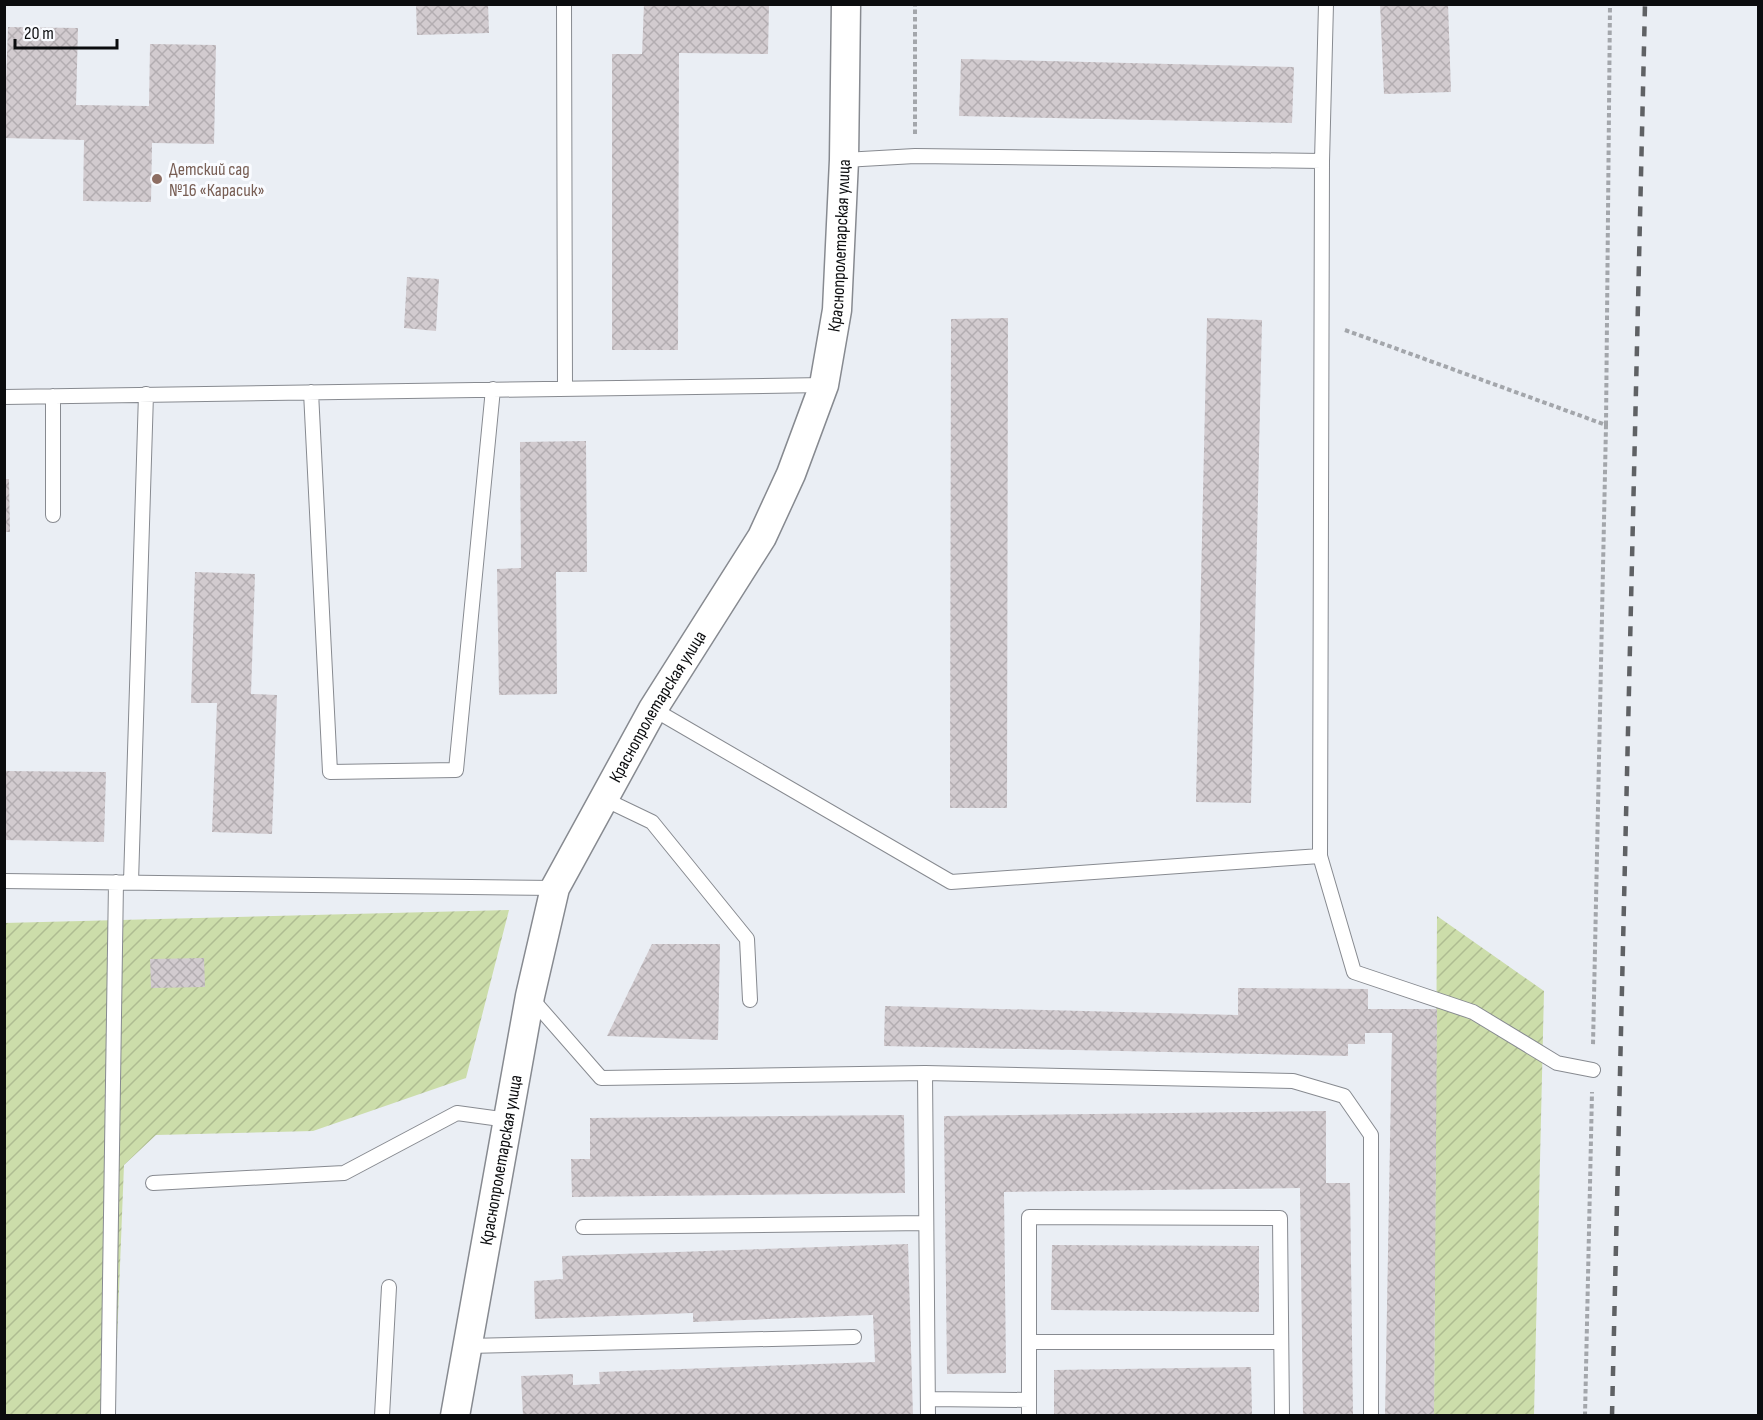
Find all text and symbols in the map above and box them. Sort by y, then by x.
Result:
scale bar [15,12,117,50]
text: 20 m [24,23,54,44]
place label: Детский сад №16 «Карасик» [169,159,265,201]
street label: Краснопролетарская улица [823,159,855,334]
marker: Детский сад №16 «Карасик» [150,172,164,186]
street label: Краснопролетарская улица [605,627,711,786]
street label: Краснопролетарская улица [476,1073,527,1247]

